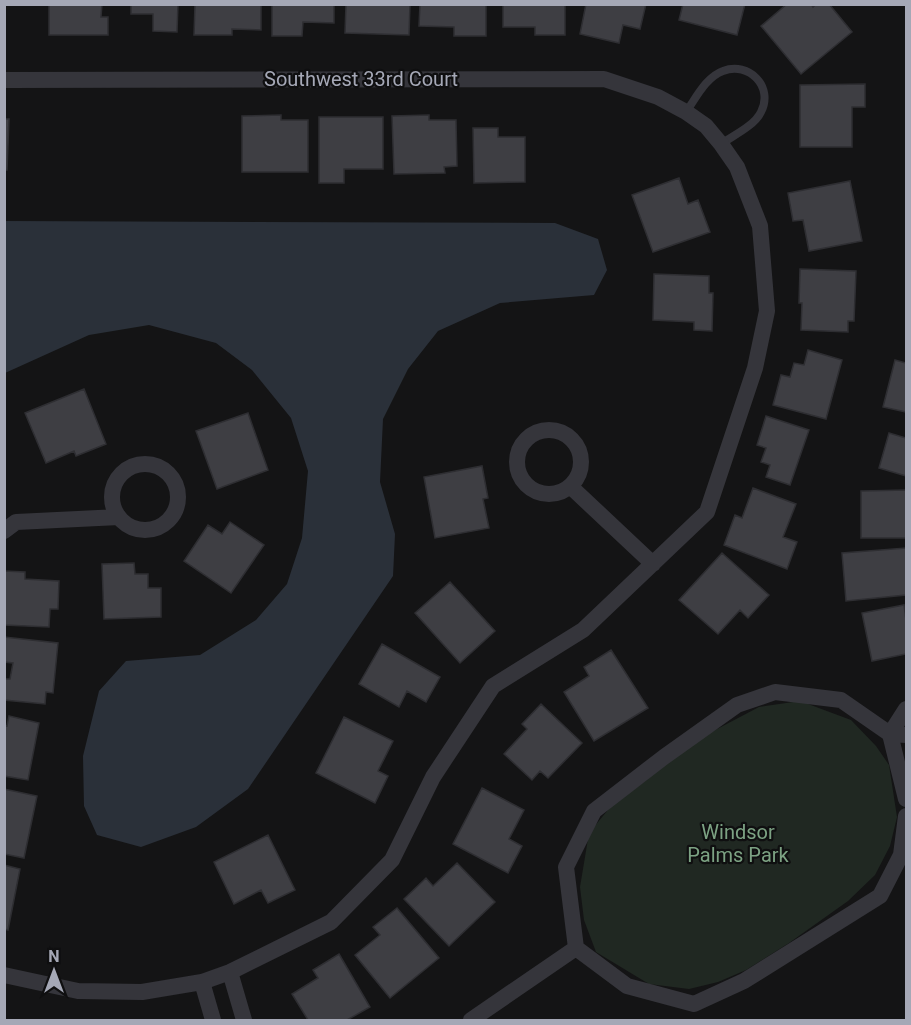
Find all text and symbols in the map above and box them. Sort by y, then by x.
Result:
street label: Southwest 33rd Court [264,67,458,91]
park label: Windsor Palms Park [687,820,790,867]
north arrow [24,941,84,1001]
text: N [48,947,60,966]

